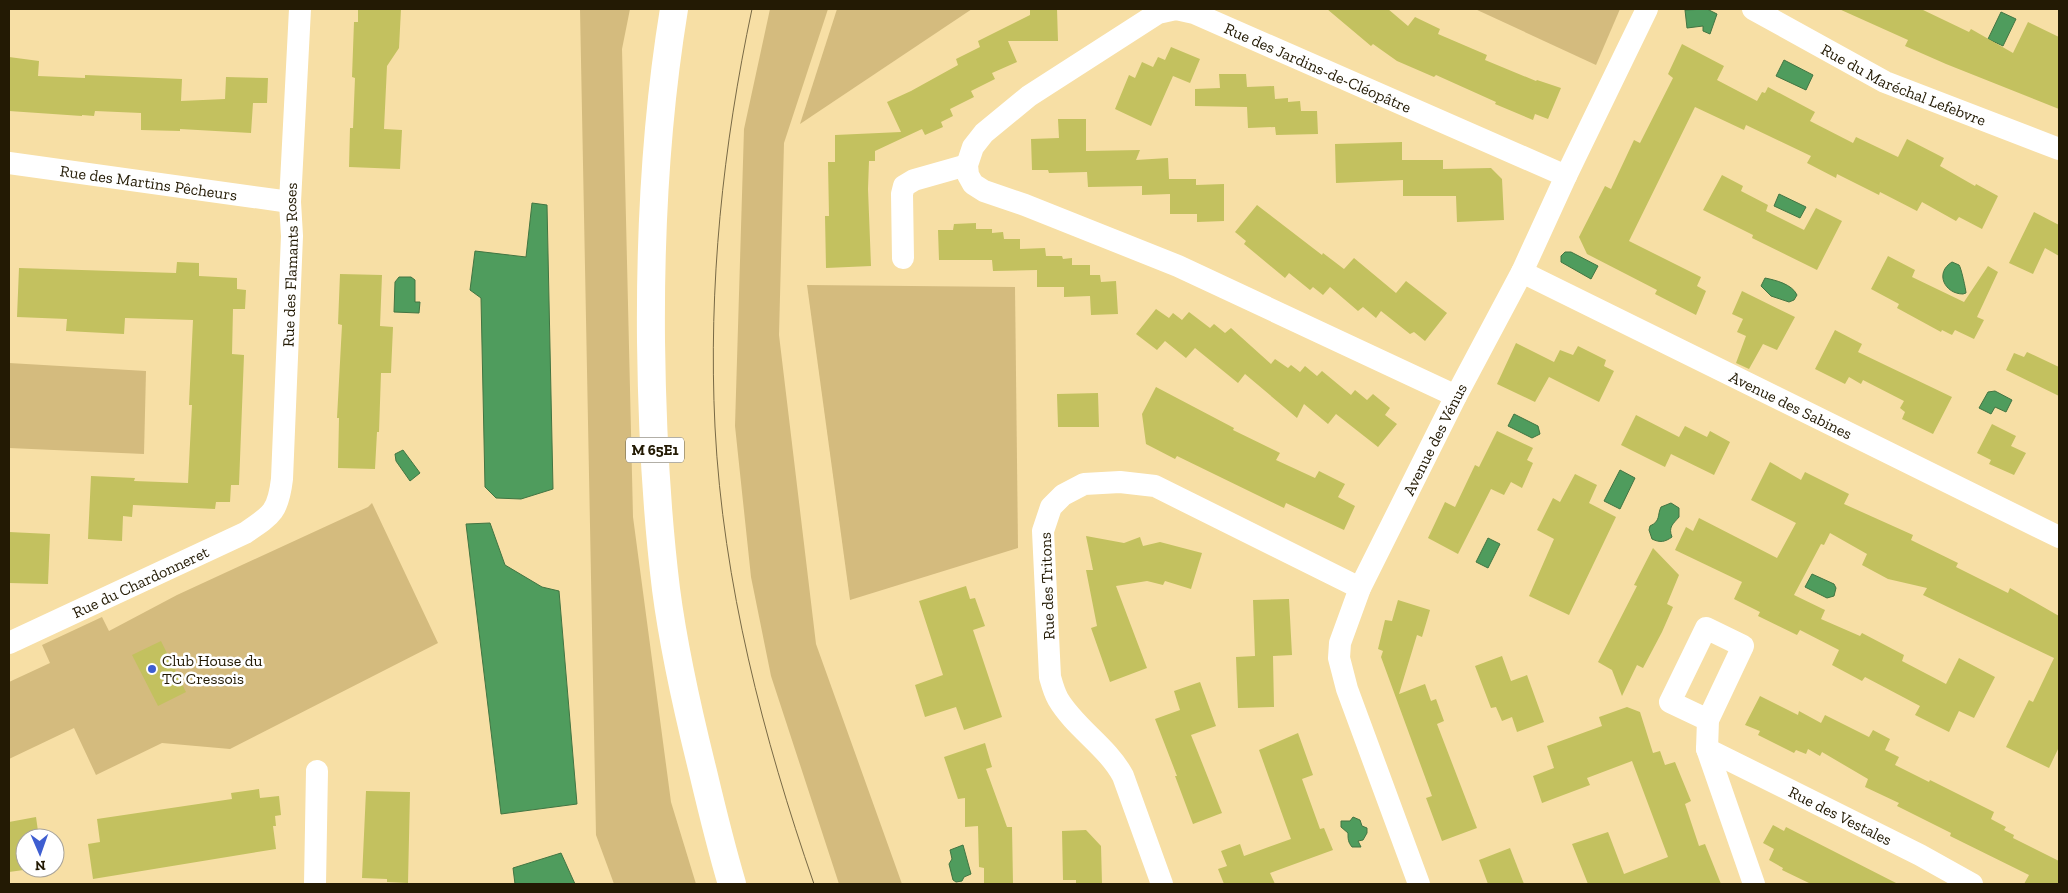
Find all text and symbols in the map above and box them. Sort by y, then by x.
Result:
street label: Rue des Jardins-de-Cléopâtre [1222,18,1414,117]
street label: Rue du Maréchal Lefebvre [1818,39,1989,130]
street label: Rue des Martins Pêcheurs [59,161,238,204]
street label: Rue des Flamants Roses [278,182,302,347]
street label: Avenue des Sabines [1727,367,1855,443]
street label: Avenue des Vénus [1399,380,1471,498]
road number: M 65E1 [626,438,684,462]
street label: Rue des Tritons [1036,532,1058,640]
street label: Rue du Chardonneret [69,542,212,622]
place label: Club House du TC Cressois [162,651,263,688]
marker: Club House du TC Cressois [146,663,158,675]
street label: Rue des Vestales [1786,782,1895,849]
north arrow [15,828,65,878]
text: N [34,857,46,874]

